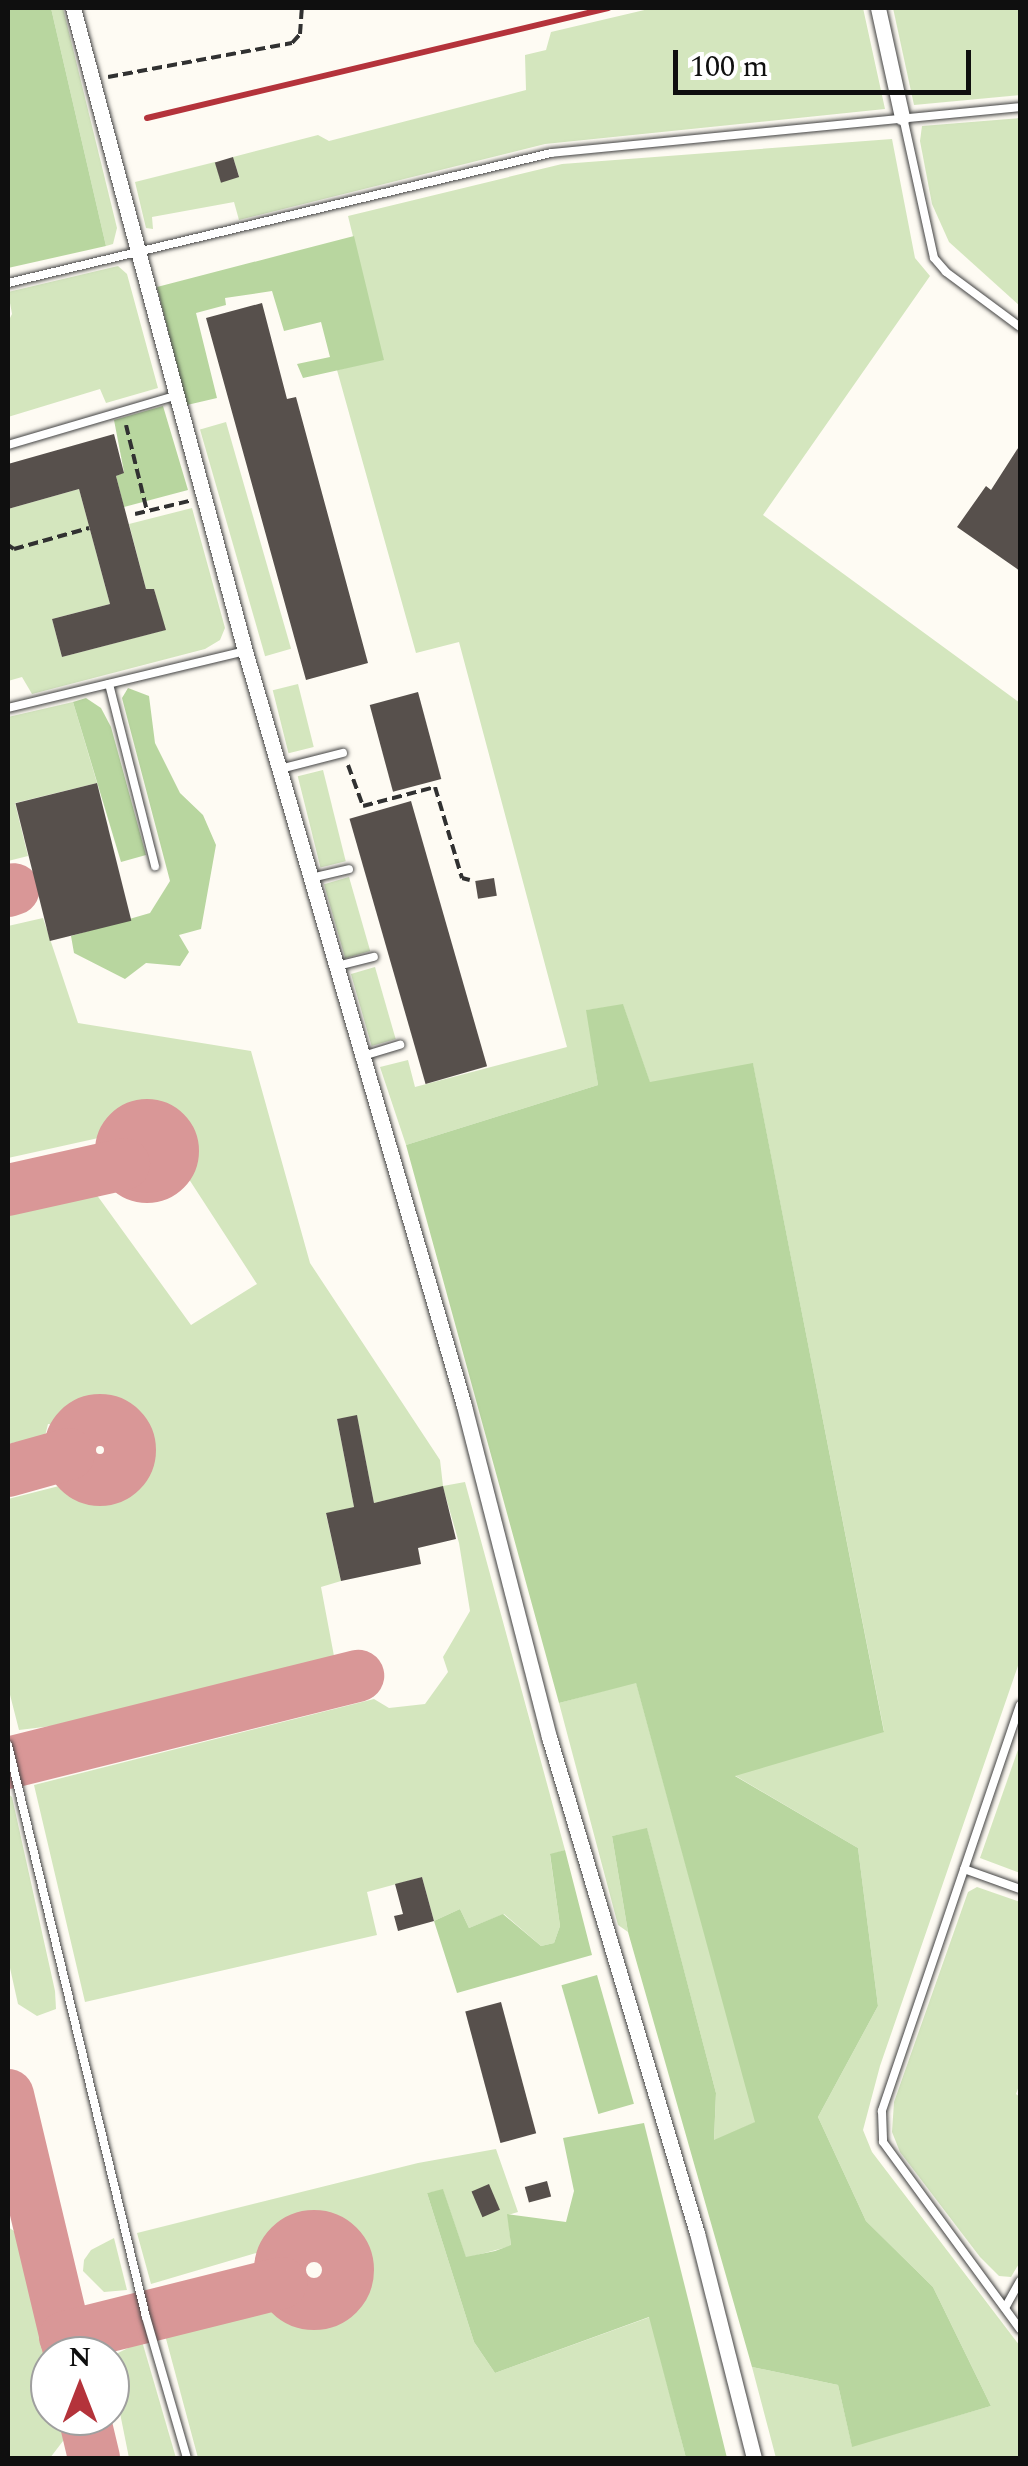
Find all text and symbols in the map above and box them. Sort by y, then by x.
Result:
scale bar [678,30,976,92]
text: 100 m [690,44,768,90]
north arrow [30,2336,130,2436]
text: N [69,2336,91,2379]

